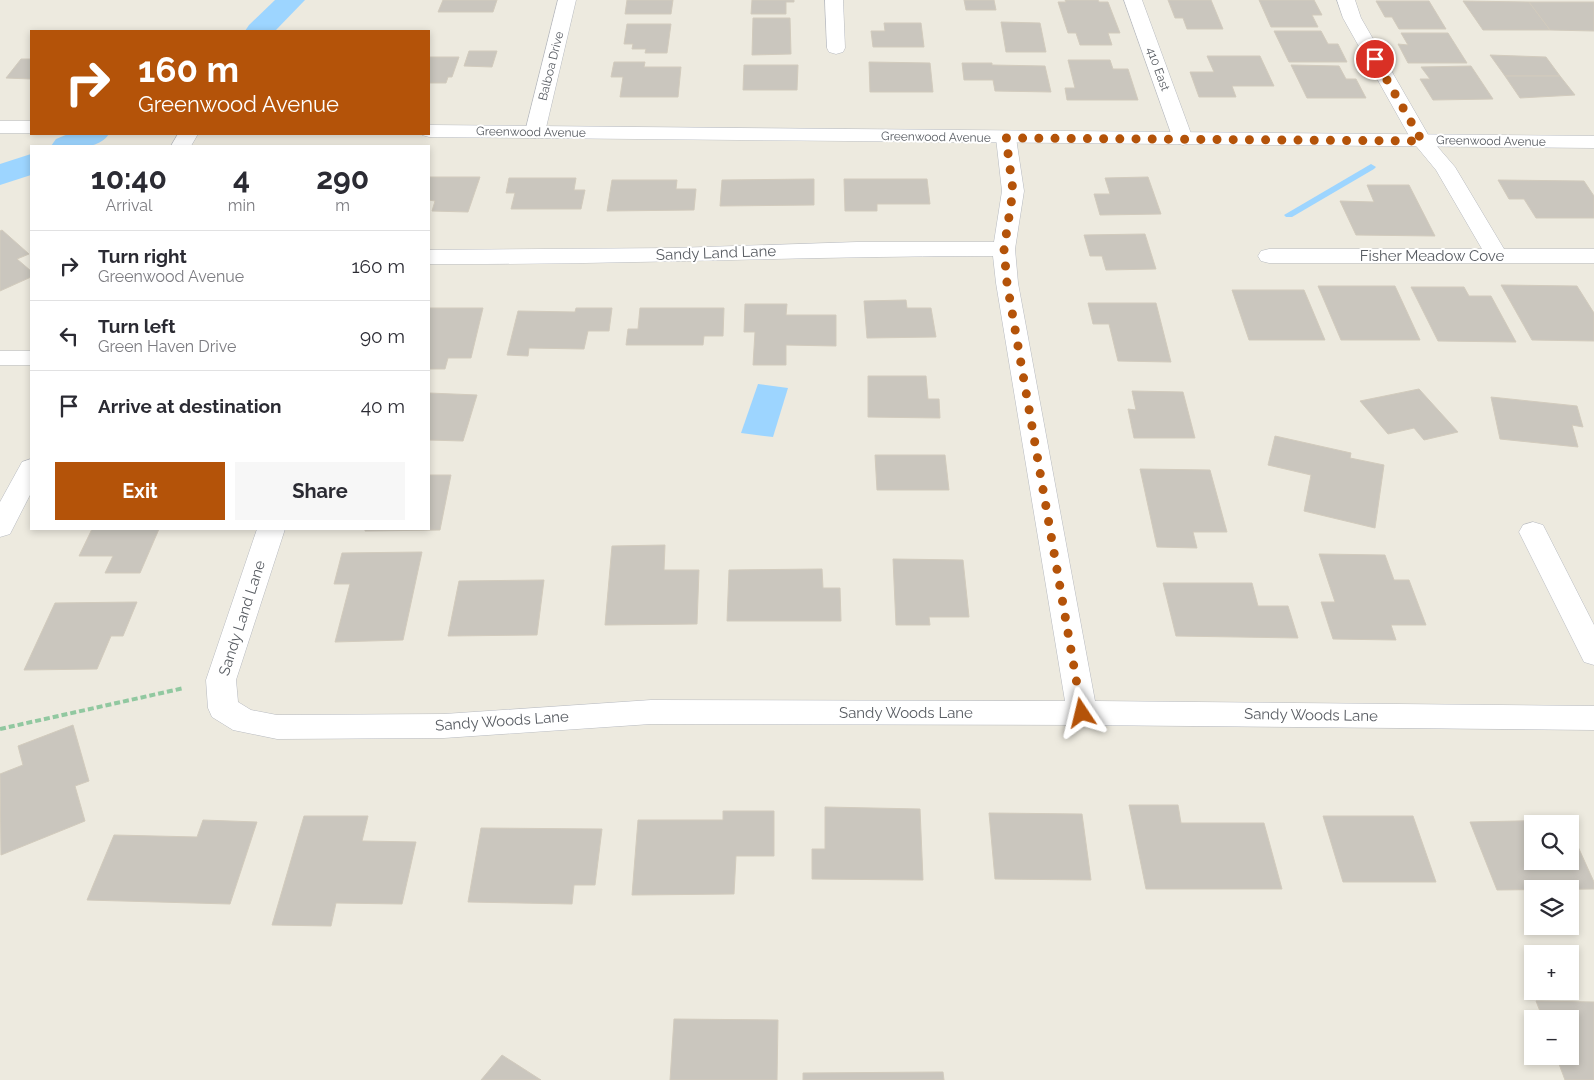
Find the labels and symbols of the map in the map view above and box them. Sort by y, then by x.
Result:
street label: Balboa Drive [536,30,566,102]
pin [1354,38,1396,80]
street label: 410 East [1144,45,1172,93]
street label: Greenwood Avenue [476,124,586,140]
street label: Greenwood Avenue [881,129,991,145]
street label: Greenwood Avenue [1436,133,1546,149]
street label: Sandy Land Lane [656,242,777,264]
street label: Fisher Meadow Cove [1360,247,1505,265]
street label: Sandy Land Lane [215,558,269,678]
position arrow [1055,686,1107,738]
street label: Sandy Woods Lane [839,704,973,722]
street label: Sandy Woods Lane [1244,705,1378,725]
street label: Sandy Woods Lane [435,707,570,735]

